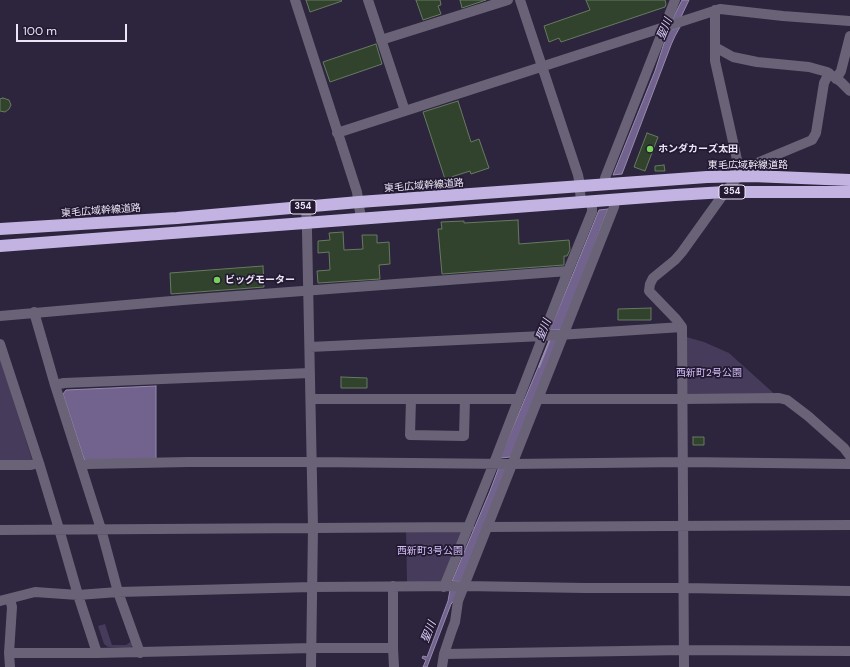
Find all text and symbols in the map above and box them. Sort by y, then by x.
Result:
scale bar [18,16,129,42]
water label: 聖川 [655,16,675,42]
text: 100 m [23,23,57,39]
place label: ホンダカーズ太田 [658,143,738,155]
marker: ホンダカーズ太田 [645,144,655,154]
street label: 東毛広域幹線道路 [708,159,788,171]
street label: 東毛広域幹線道路 [384,177,464,195]
road number: 354 [719,185,745,199]
road number: 354 [290,200,316,214]
street label: 東毛広域幹線道路 [61,202,141,220]
place label: ビッグモーター [225,274,295,286]
marker: ビッグモーター [212,275,222,285]
water label: 聖川 [534,317,554,343]
park label: 西新町2号公園 [676,367,742,379]
park label: 西新町3号公園 [397,545,463,557]
water label: 聖川 [419,619,439,645]

